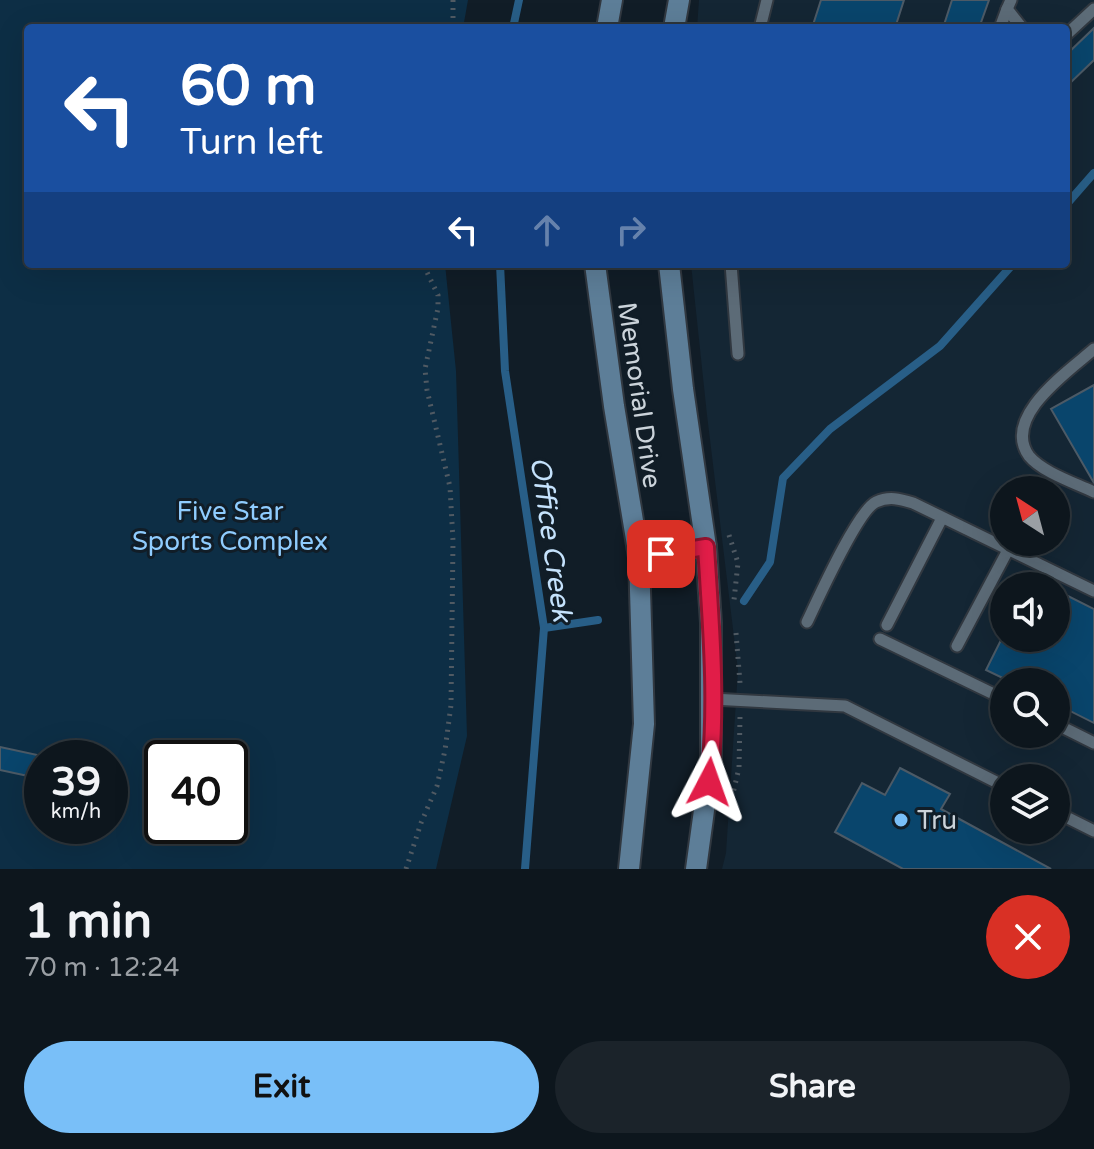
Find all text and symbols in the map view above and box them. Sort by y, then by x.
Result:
text: 60 m [180,53,316,120]
icon: left [48,56,152,160]
text: Turn left [180,121,323,164]
icon: left [441,208,485,252]
icon: ahead [525,208,569,252]
icon: right [609,208,653,252]
street label: Memorial Drive [611,300,668,490]
water label: Office Creek [523,455,580,625]
north arrow [990,476,1070,556]
map controls [990,476,1070,844]
park label: Five Star Sports Complex [132,496,328,557]
pin [627,520,695,588]
icon: arrive [639,532,683,576]
button: sound [990,572,1070,652]
button: search [990,668,1070,748]
speed limit sign: 40 [144,740,248,844]
position arrow [667,740,751,824]
text: 39 [51,758,101,806]
button: layers [990,764,1070,844]
text: km/h [51,800,101,824]
place label: Tru [917,805,957,836]
marker: Tru [892,811,910,829]
text: 1 min [24,893,152,951]
button: close [986,895,1070,979]
text: 70 m · 12:24 [24,952,180,983]
button: Exit [24,1041,539,1133]
button: Share [555,1041,1070,1133]

